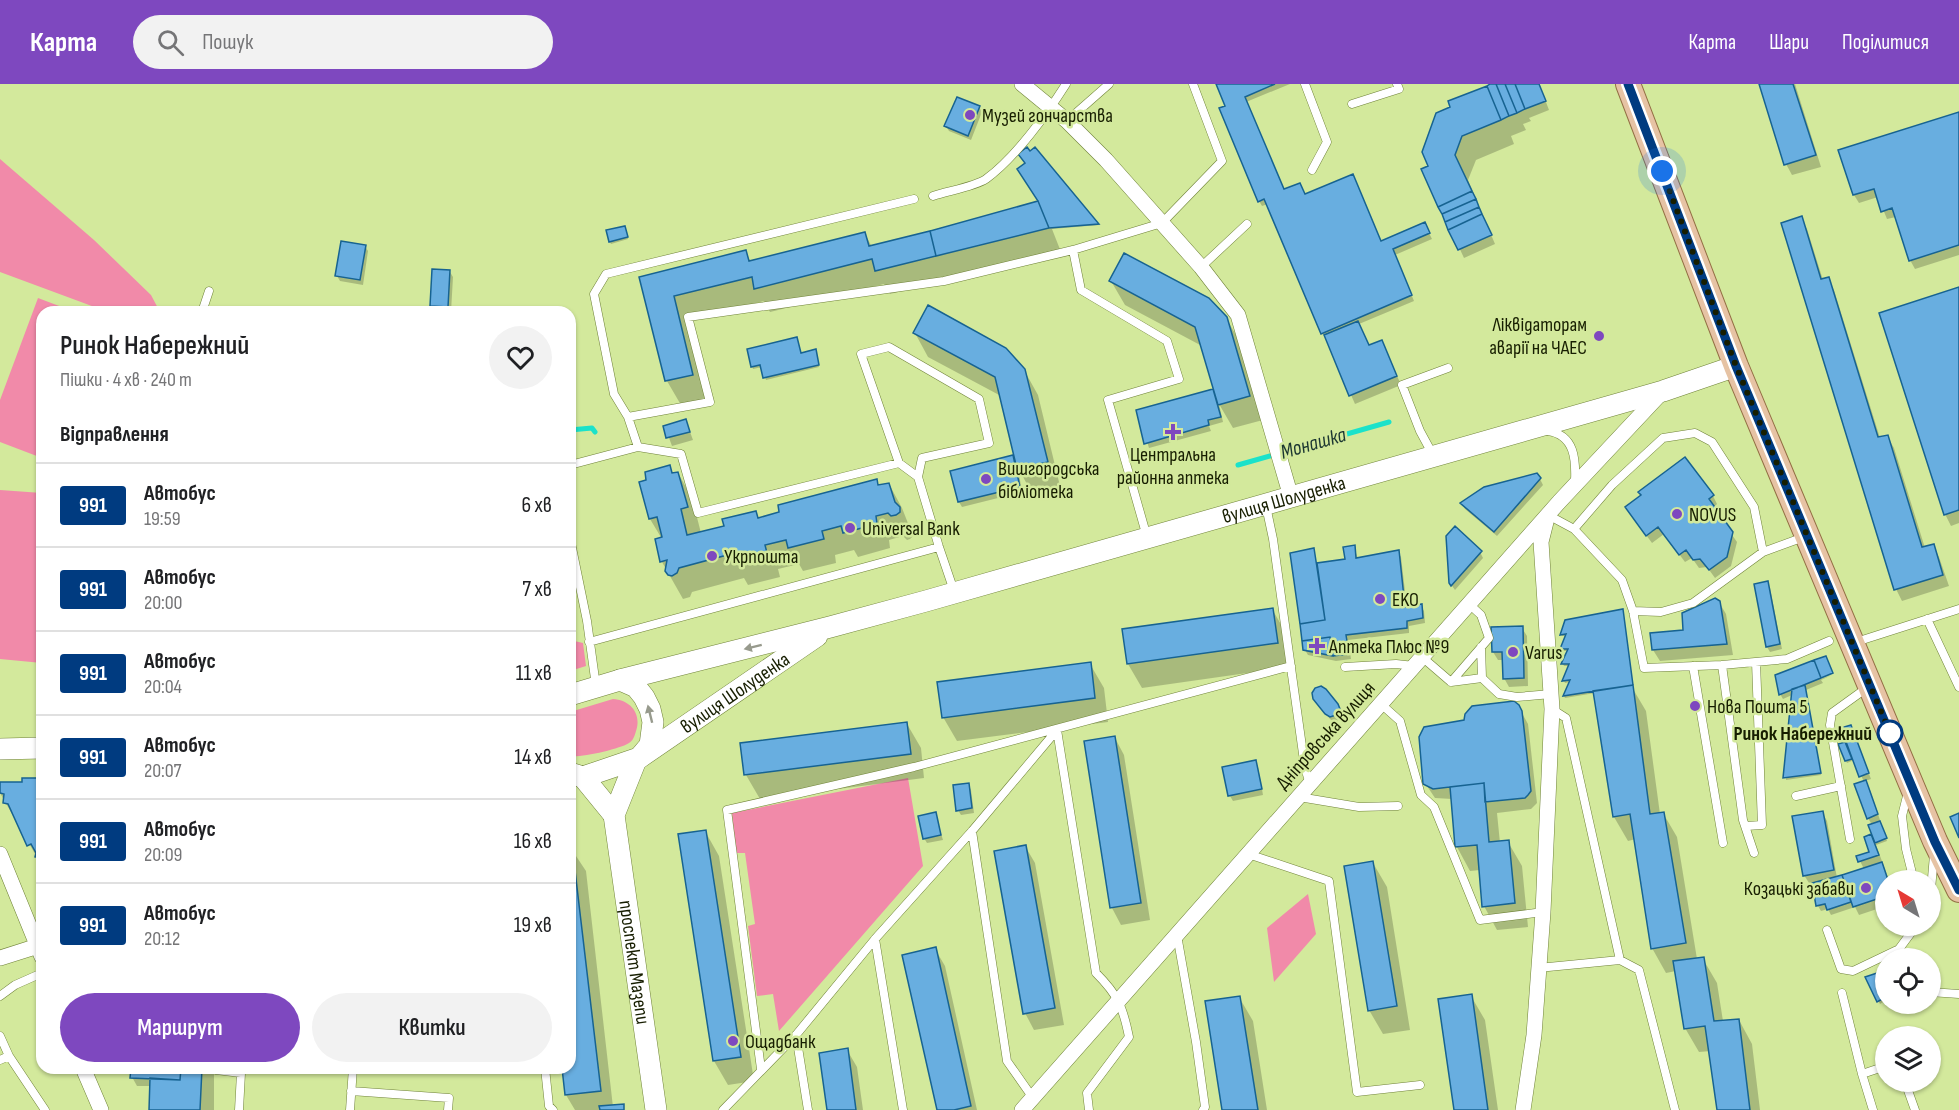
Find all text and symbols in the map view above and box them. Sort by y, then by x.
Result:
search box [133,15,553,69]
text: Карта [30,26,97,59]
icon: search [154,26,187,59]
text: Пошук [202,29,253,56]
text: Карта [1688,30,1736,55]
text: Шари [1769,30,1809,55]
text: Поділитися [1842,30,1929,55]
place label: Музей гончарства [982,104,1113,128]
marker: Музей гончарства [963,108,977,122]
your location [1647,156,1677,186]
place label: Ліквідаторам аварії на ЧАЕС [1489,313,1587,360]
button: heart [489,326,552,389]
text: Ринок Набережний [60,329,249,362]
marker: Ліквідаторам аварії на ЧАЕС [1592,329,1606,343]
text: Пішки · 4 хв · 240 m [60,368,192,392]
text: Відправлення [60,421,169,448]
water label: Монашка [1278,422,1349,465]
marker: Центральна районна аптека [1166,425,1180,439]
place label: Центральна районна аптека [1117,443,1229,490]
place label: Вишгородська бібліотека [998,457,1100,504]
street label: вулиця Шолуденка [1220,471,1348,529]
marker: Вишгородська бібліотека [979,472,993,486]
text: Автобус [144,480,216,507]
text: 6 хв [521,492,552,519]
text: 991 [79,493,107,518]
place label: NOVUS [1689,503,1736,527]
text: 19:59 [144,507,181,531]
marker: NOVUS [1670,507,1684,521]
place label: Universal Bank [862,517,960,541]
marker: Universal Bank [843,521,857,535]
place label: Укрпошта [724,545,798,569]
marker: Укрпошта [705,549,719,563]
text: Автобус [144,564,216,591]
text: 7 хв [522,576,552,603]
text: 991 [79,577,107,602]
place label: EKO [1392,588,1419,612]
text: 20:00 [144,591,183,615]
marker: EKO [1373,592,1387,606]
place label: Аптека Плюс №9 [1328,635,1449,659]
marker: Аптека Плюс №9 [1310,639,1324,653]
place label: Varus [1525,641,1562,665]
one-way arrow [744,642,763,652]
marker: Varus [1506,645,1520,659]
street label: вулиця Шолуденка [676,647,794,739]
text: Автобус [144,648,216,675]
text: 11 хв [516,660,552,687]
text: 991 [79,661,107,686]
text: 20:04 [144,675,182,699]
street label: Дніпровська вулиця [1271,677,1380,795]
place label: Нова Пошта 5 [1707,695,1808,719]
marker: Нова Пошта 5 [1688,699,1702,713]
one-way arrow [645,705,655,723]
marker: Ринок Набережний [1877,720,1903,746]
place label: Ринок Набережний [1734,722,1872,746]
text: Автобус [144,732,216,759]
text: 14 хв [514,744,552,771]
text: 991 [79,745,107,770]
text: 20:07 [144,759,182,783]
text: Автобус [144,816,216,843]
text: 16 хв [514,828,552,855]
text: 991 [79,829,107,854]
text: 20:09 [144,843,182,867]
north arrow [1875,870,1941,936]
map controls [1875,870,1941,1092]
place label: Козацькі забави [1744,877,1854,901]
marker: Козацькі забави [1859,881,1873,895]
street label: проспект Мазепи [613,899,655,1026]
text: Автобус [144,900,216,927]
text: 19 хв [514,912,552,939]
text: 991 [79,913,107,938]
text: 20:12 [144,927,180,951]
button: locate [1875,948,1941,1014]
button: Маршрут [60,993,300,1062]
button: Квитки [312,993,552,1062]
button: layers [1875,1026,1941,1092]
place label: Ощадбанк [745,1030,816,1054]
marker: Ощадбанк [726,1034,740,1048]

